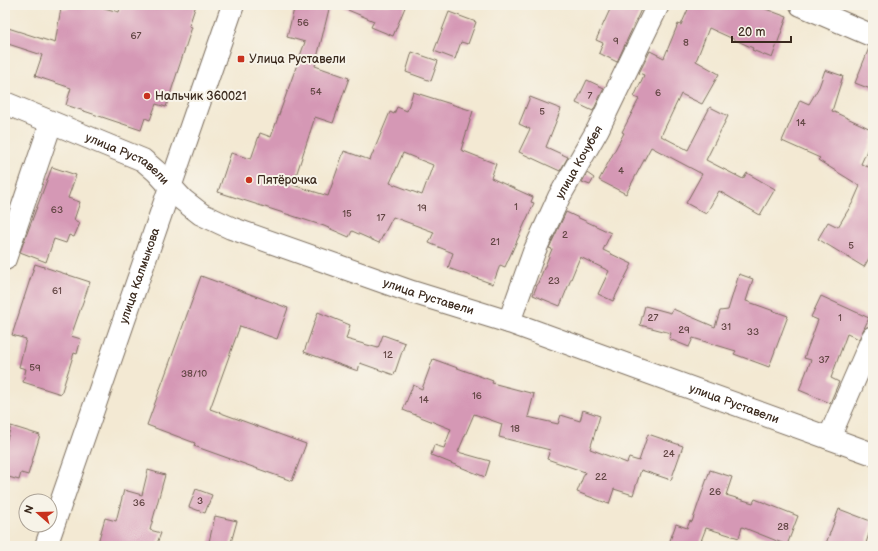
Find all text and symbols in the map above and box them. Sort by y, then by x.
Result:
house number: 56 [297,17,309,29]
scale bar [732,18,791,44]
text: 20 m [738,25,765,40]
house number: 67 [130,30,142,42]
house number: 9 [613,35,619,47]
house number: 8 [683,37,689,49]
place label: Улица Руставели [249,52,346,67]
marker: Улица Руставели [236,54,246,64]
house number: 54 [310,86,322,98]
house number: 6 [655,87,661,99]
place label: Нальчик 360021 [155,89,247,104]
house number: 7 [588,90,593,102]
marker: Нальчик 360021 [142,91,152,101]
house number: 5 [539,106,545,118]
house number: 14 [796,117,806,129]
street label: улица Кочубея [552,122,606,201]
street label: улица Руставели [83,130,172,188]
house number: 4 [618,165,624,177]
place label: Пятёрочка [257,173,317,188]
marker: Пятёрочка [244,175,254,185]
house number: 1 [514,201,518,213]
house number: 19 [417,202,427,214]
house number: 63 [51,204,63,216]
house number: 15 [342,208,352,220]
house number: 17 [377,212,385,224]
street label: улица Калмыкова [116,226,163,326]
house number: 2 [562,229,568,241]
house number: 21 [490,236,500,248]
house number: 5 [848,240,854,252]
street label: улица Руставели [381,275,476,318]
house number: 23 [548,275,560,287]
house number: 61 [52,285,62,297]
house number: 27 [648,312,658,324]
house number: 1 [838,312,842,324]
house number: 31 [721,321,731,333]
house number: 29 [678,324,690,336]
house number: 33 [747,326,759,338]
house number: 12 [383,349,393,361]
house number: 37 [818,354,830,366]
house number: 59 [29,362,41,374]
house number: 38/10 [181,368,207,380]
street label: улица Руставели [687,381,781,427]
house number: 16 [472,390,482,402]
house number: 14 [419,394,429,406]
house number: 18 [510,423,520,435]
house number: 24 [663,448,675,460]
house number: 22 [595,471,607,483]
house number: 26 [709,486,721,498]
north arrow [18,493,58,533]
house number: 3 [197,495,203,507]
house number: 36 [133,497,145,509]
text: N [22,504,37,516]
house number: 28 [777,521,789,533]

